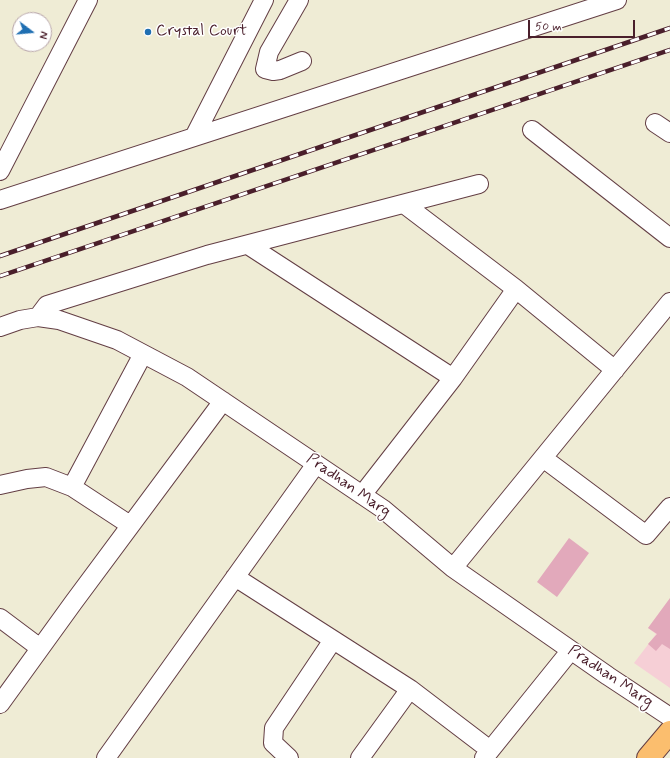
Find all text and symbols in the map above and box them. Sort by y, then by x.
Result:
north arrow [12,12,52,52]
scale bar [530,12,637,38]
text: 50 m [535,19,562,35]
place label: Crystal Court [156,22,247,42]
marker: Crystal Court [143,27,153,37]
text: N [35,30,50,40]
street label: Pradhan Marg [302,450,394,522]
street label: Pradhan Marg [564,641,656,713]

